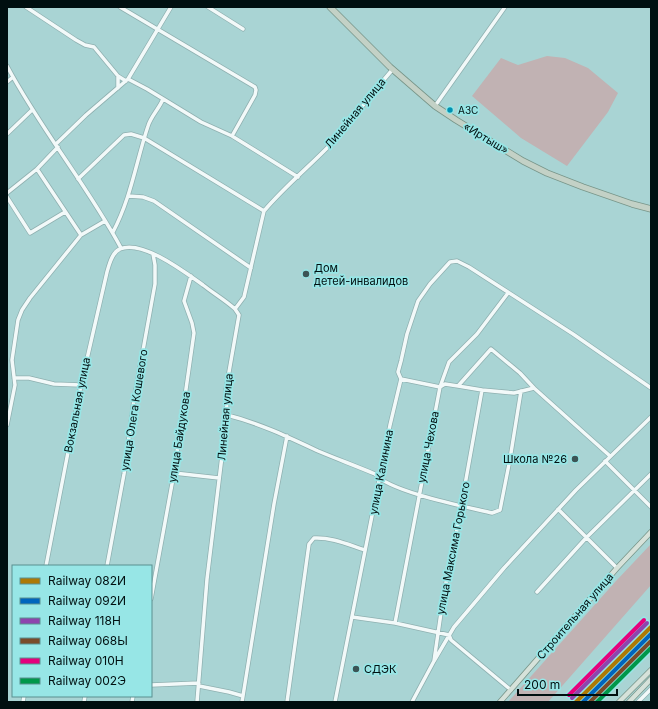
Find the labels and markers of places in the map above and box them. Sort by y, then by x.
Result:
place label: АЗС [458,104,478,116]
marker: АЗС [445,105,455,115]
place label: Дом детей-инвалидов [314,261,408,288]
marker: Дом детей-инвалидов [301,269,311,279]
place label: Школа №26 [503,452,567,466]
marker: Школа №26 [570,454,580,464]
place label: СДЭК [364,662,397,676]
marker: СДЭК [351,664,361,674]

